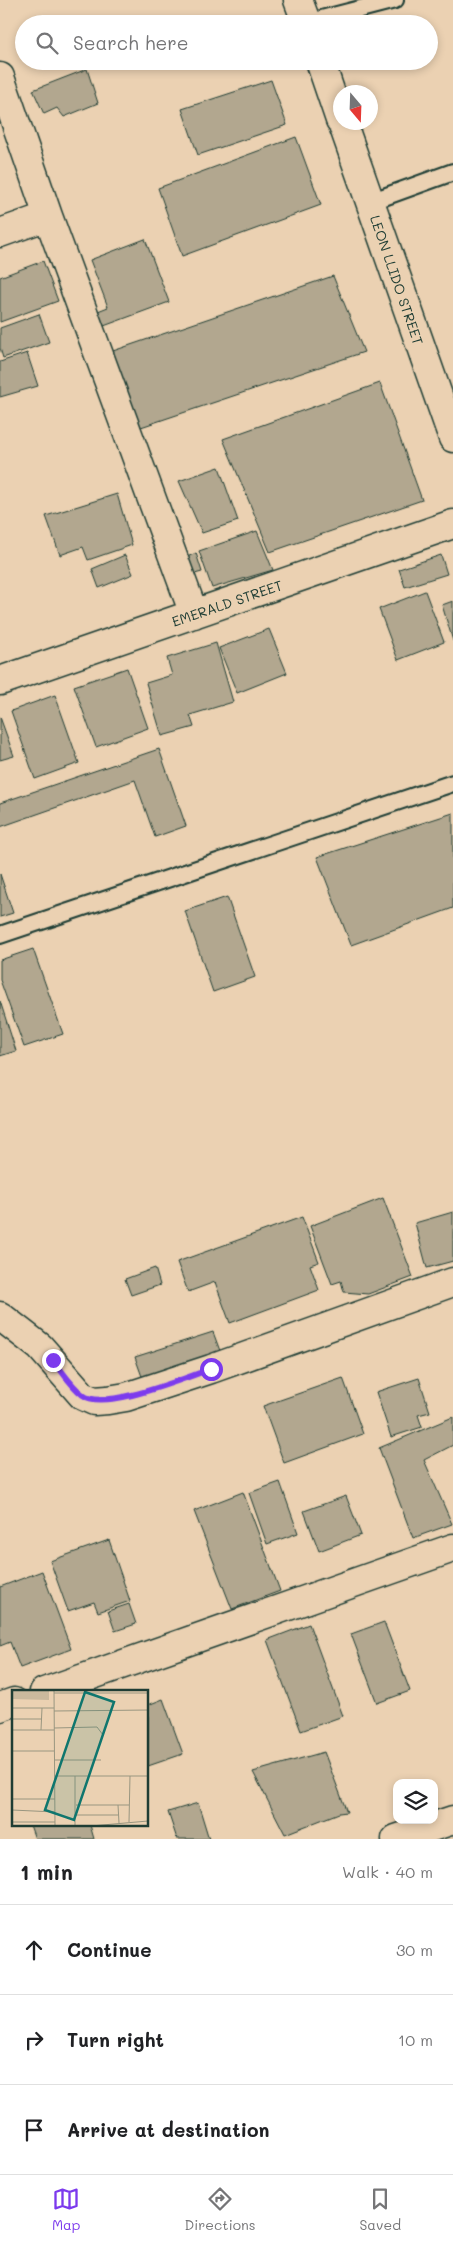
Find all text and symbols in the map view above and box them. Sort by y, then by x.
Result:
search box [15,15,438,70]
icon: search [33,29,61,57]
text: Search here [73,30,189,55]
north arrow [333,85,378,130]
street label: LEON LLIDO STREET [366,213,428,347]
street label: EMERALD STREET [169,575,285,631]
route end [42,1349,65,1372]
route start [200,1358,223,1381]
inset map [12,1690,149,1826]
map controls [393,1779,438,1824]
button: layers [393,1779,438,1824]
text: 1 min [20,1858,73,1885]
text: Walk · 40 m [342,1861,433,1882]
icon: ahead [20,1936,48,1964]
text: Continue [67,1937,152,1962]
text: 30 m [396,1939,433,1960]
icon: right [20,2026,48,2054]
text: Turn right [67,2027,164,2052]
text: 10 m [398,2029,433,2050]
icon: arrive [20,2116,48,2144]
text: Arrive at destination [67,2117,270,2142]
tab: Map [52,2185,80,2234]
tab: Directions [184,2185,256,2234]
tab: Saved [359,2185,401,2234]

